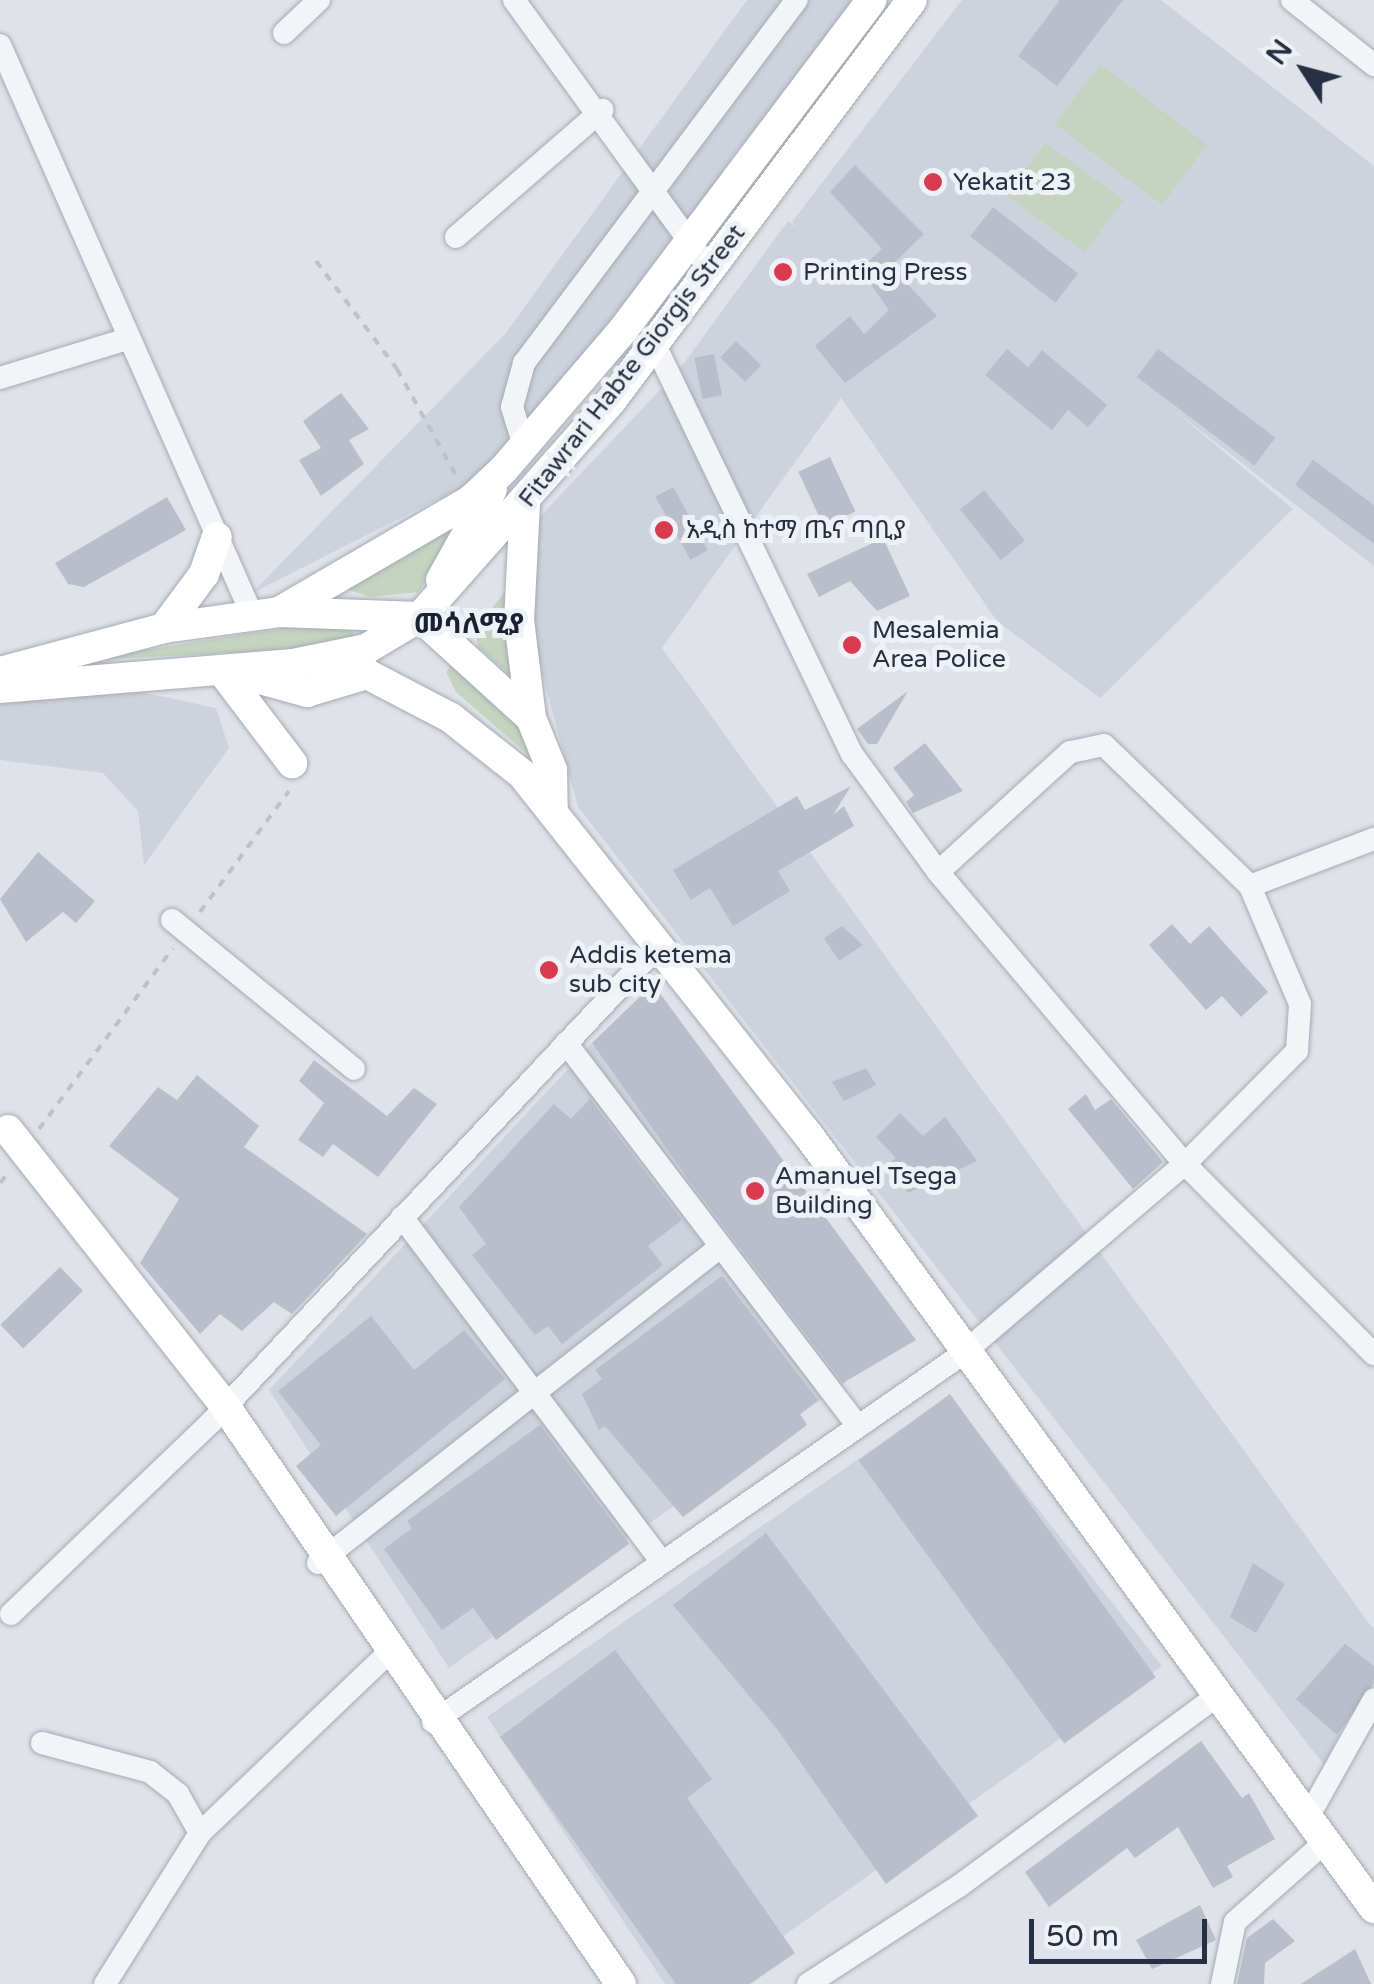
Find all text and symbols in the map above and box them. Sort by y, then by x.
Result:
north arrow [1254,20,1354,120]
text: N [1259,33,1300,71]
place label: Yekatit 23 [953,167,1072,197]
marker: Yekatit 23 [922,171,944,193]
street label: Fitawrari Habte Giorgis Street [512,219,752,513]
place label: Printing Press [803,257,968,287]
marker: Printing Press [772,261,794,283]
place label: አዲስ ከተማ ጤና ጣቢያ [686,515,906,545]
marker: አዲስ ከተማ ጤና ጣቢያ [651,517,677,543]
district label: መሳለሚያ [414,607,524,641]
place label: Mesalemia Area Police [872,616,1006,675]
marker: Mesalemia Area Police [841,634,863,656]
place label: Addis ketema sub city [569,941,732,1000]
marker: Addis ketema sub city [538,959,560,981]
place label: Amanuel Tsega Building [775,1162,957,1221]
marker: Amanuel Tsega Building [744,1180,766,1202]
scale bar [1034,1899,1212,1961]
text: 50 m [1046,1918,1119,1955]

